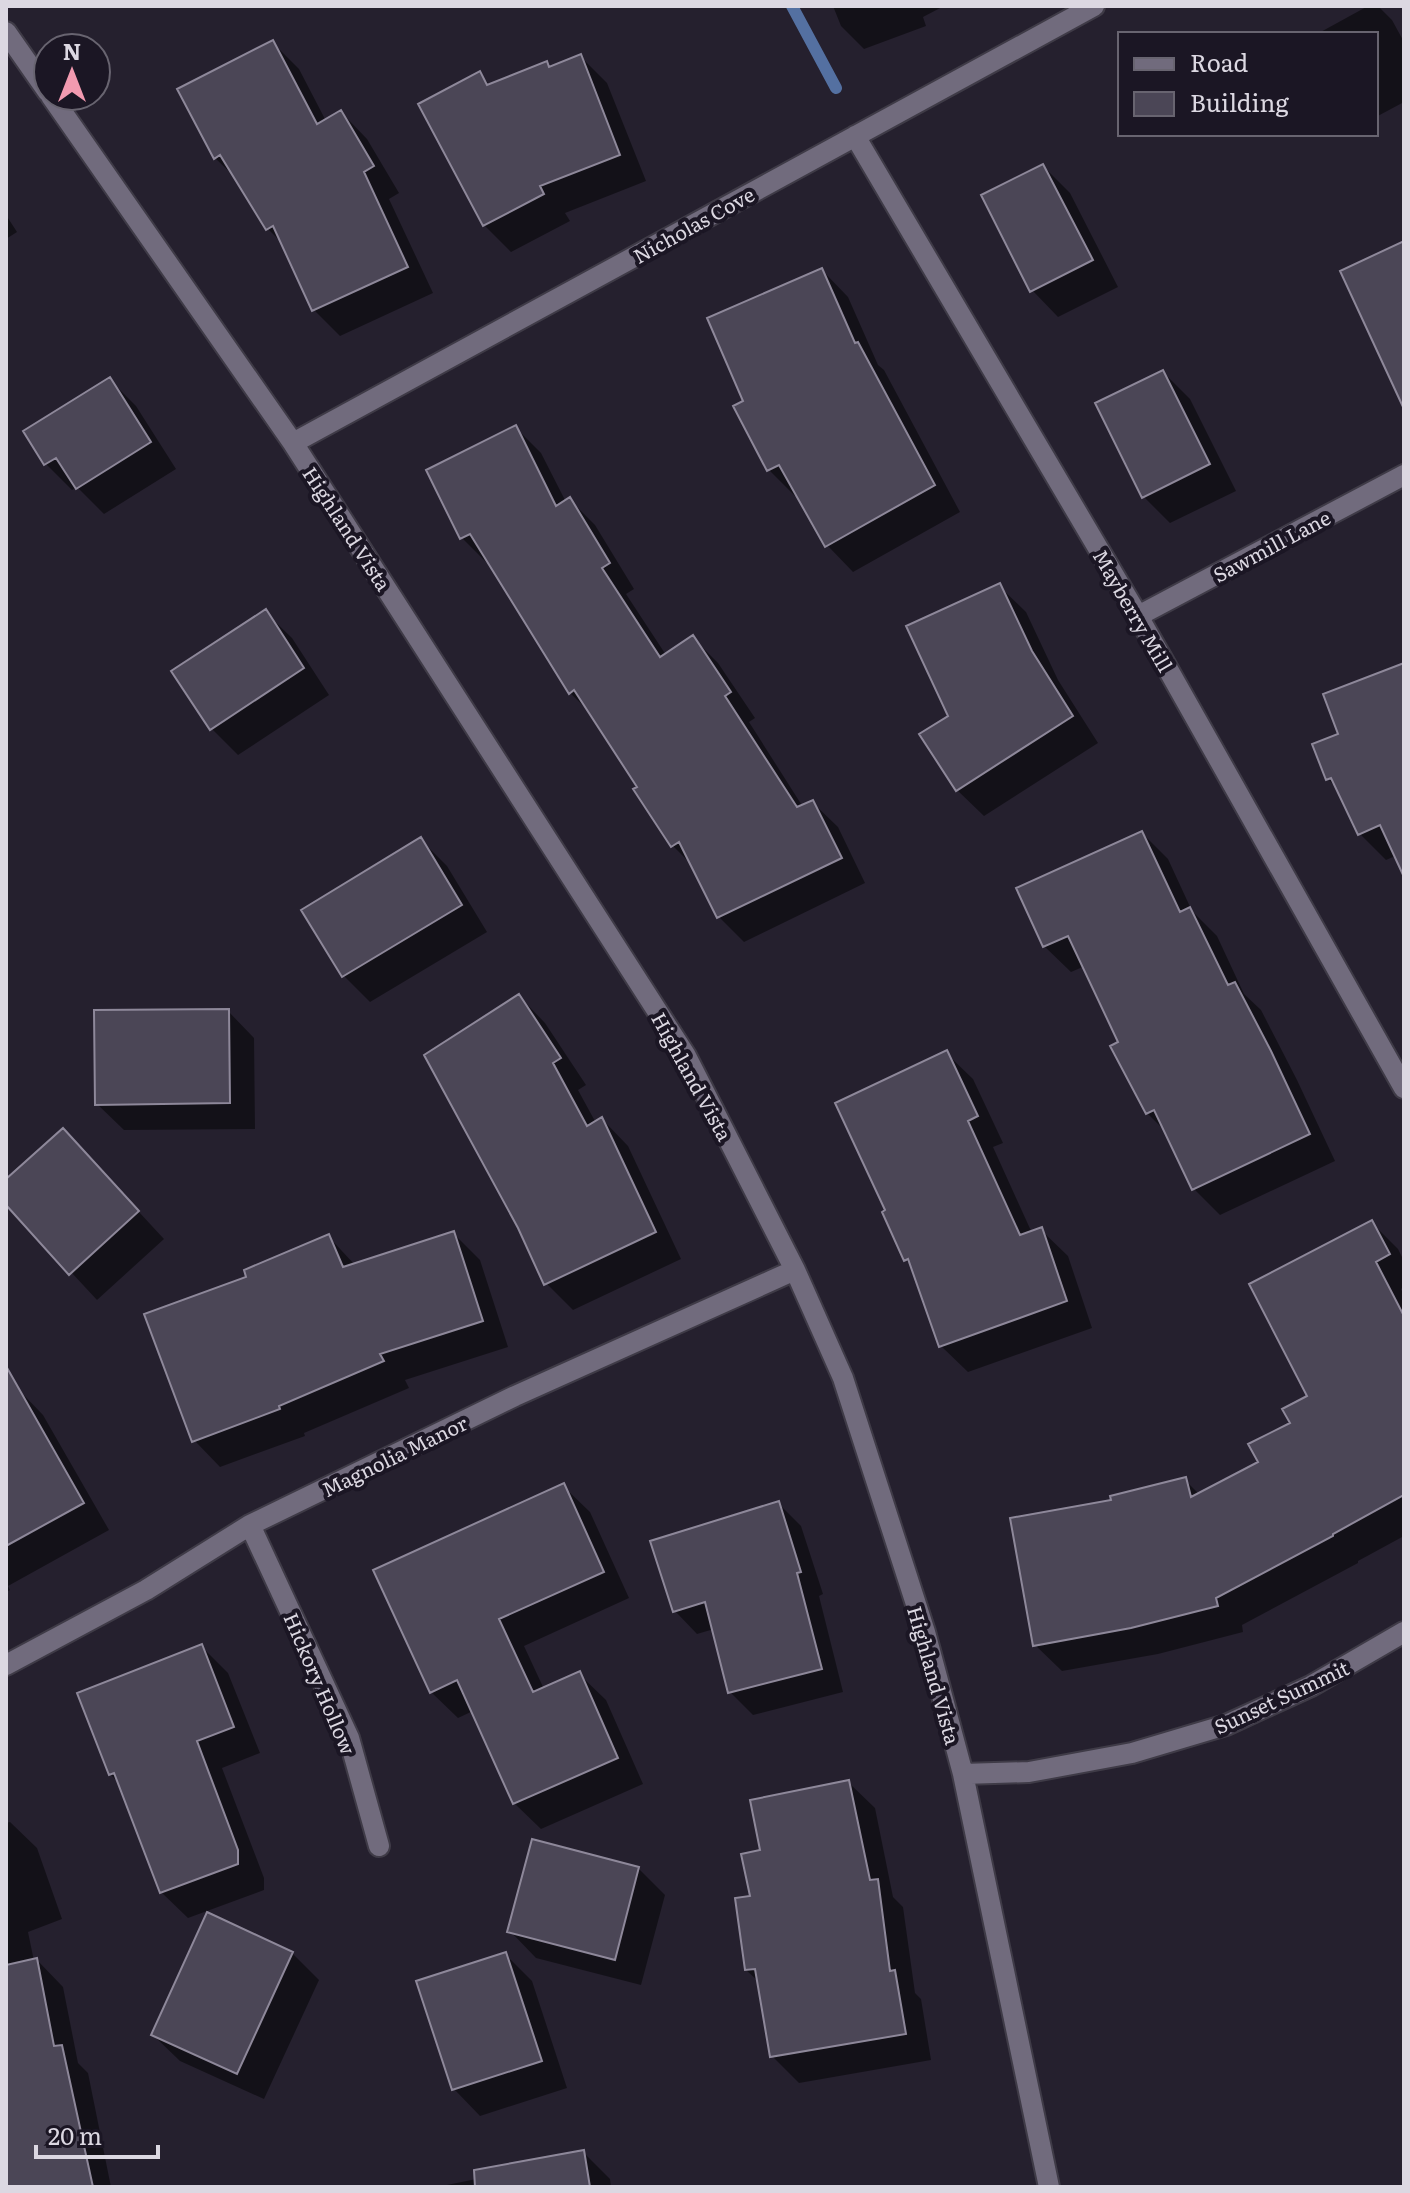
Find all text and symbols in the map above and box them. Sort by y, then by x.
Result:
north arrow [32,32,112,112]
legend [1118,32,1378,136]
text: N [63,34,81,67]
text: Road [1190,44,1249,79]
text: Building [1190,84,1289,119]
street label: Nicholas Cove [627,178,759,270]
street label: Highland Vista [296,460,400,596]
street label: Sawmill Lane [1207,501,1335,589]
street label: Mayberry Mill [1087,543,1181,677]
street label: Highland Vista [645,1006,741,1146]
street label: Magnolia Manor [316,1407,472,1503]
street label: Highland Vista [901,1602,969,1748]
street label: Hickory Hollow [278,1607,365,1759]
street label: Sunset Summit [1209,1652,1353,1740]
scale bar [36,2109,158,2159]
text: 20 m [48,2117,102,2152]

